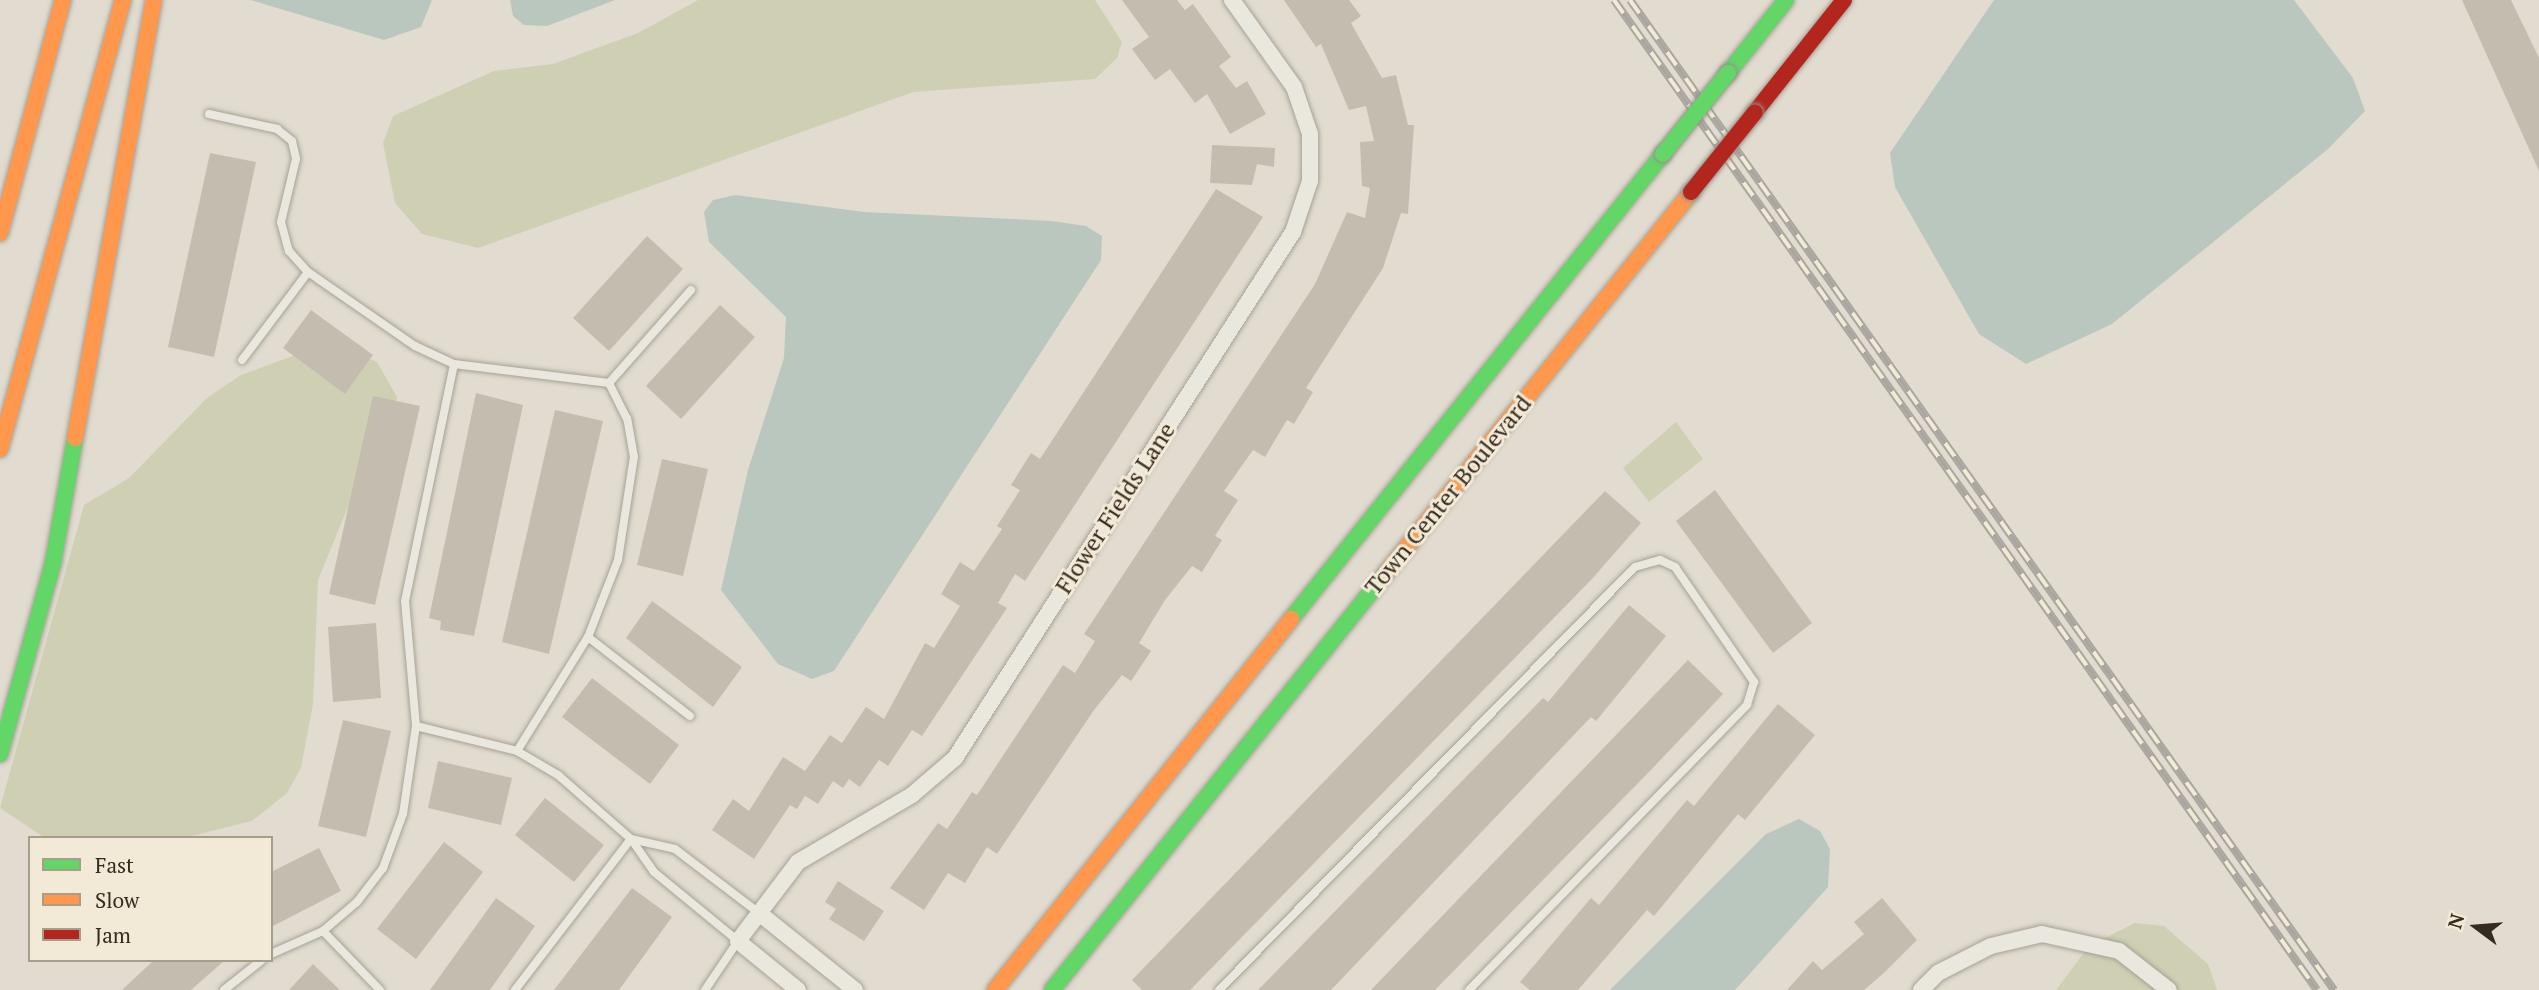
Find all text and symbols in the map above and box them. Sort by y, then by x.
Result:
street label: Town Center Boulevard [1359,389,1537,601]
street label: Flower Fields Lane [1049,417,1181,599]
legend [28,836,273,962]
text: Fast [95,851,134,879]
text: Slow [95,886,139,914]
north arrow [2441,892,2511,962]
text: N [2441,911,2469,931]
text: Jam [95,921,131,949]

